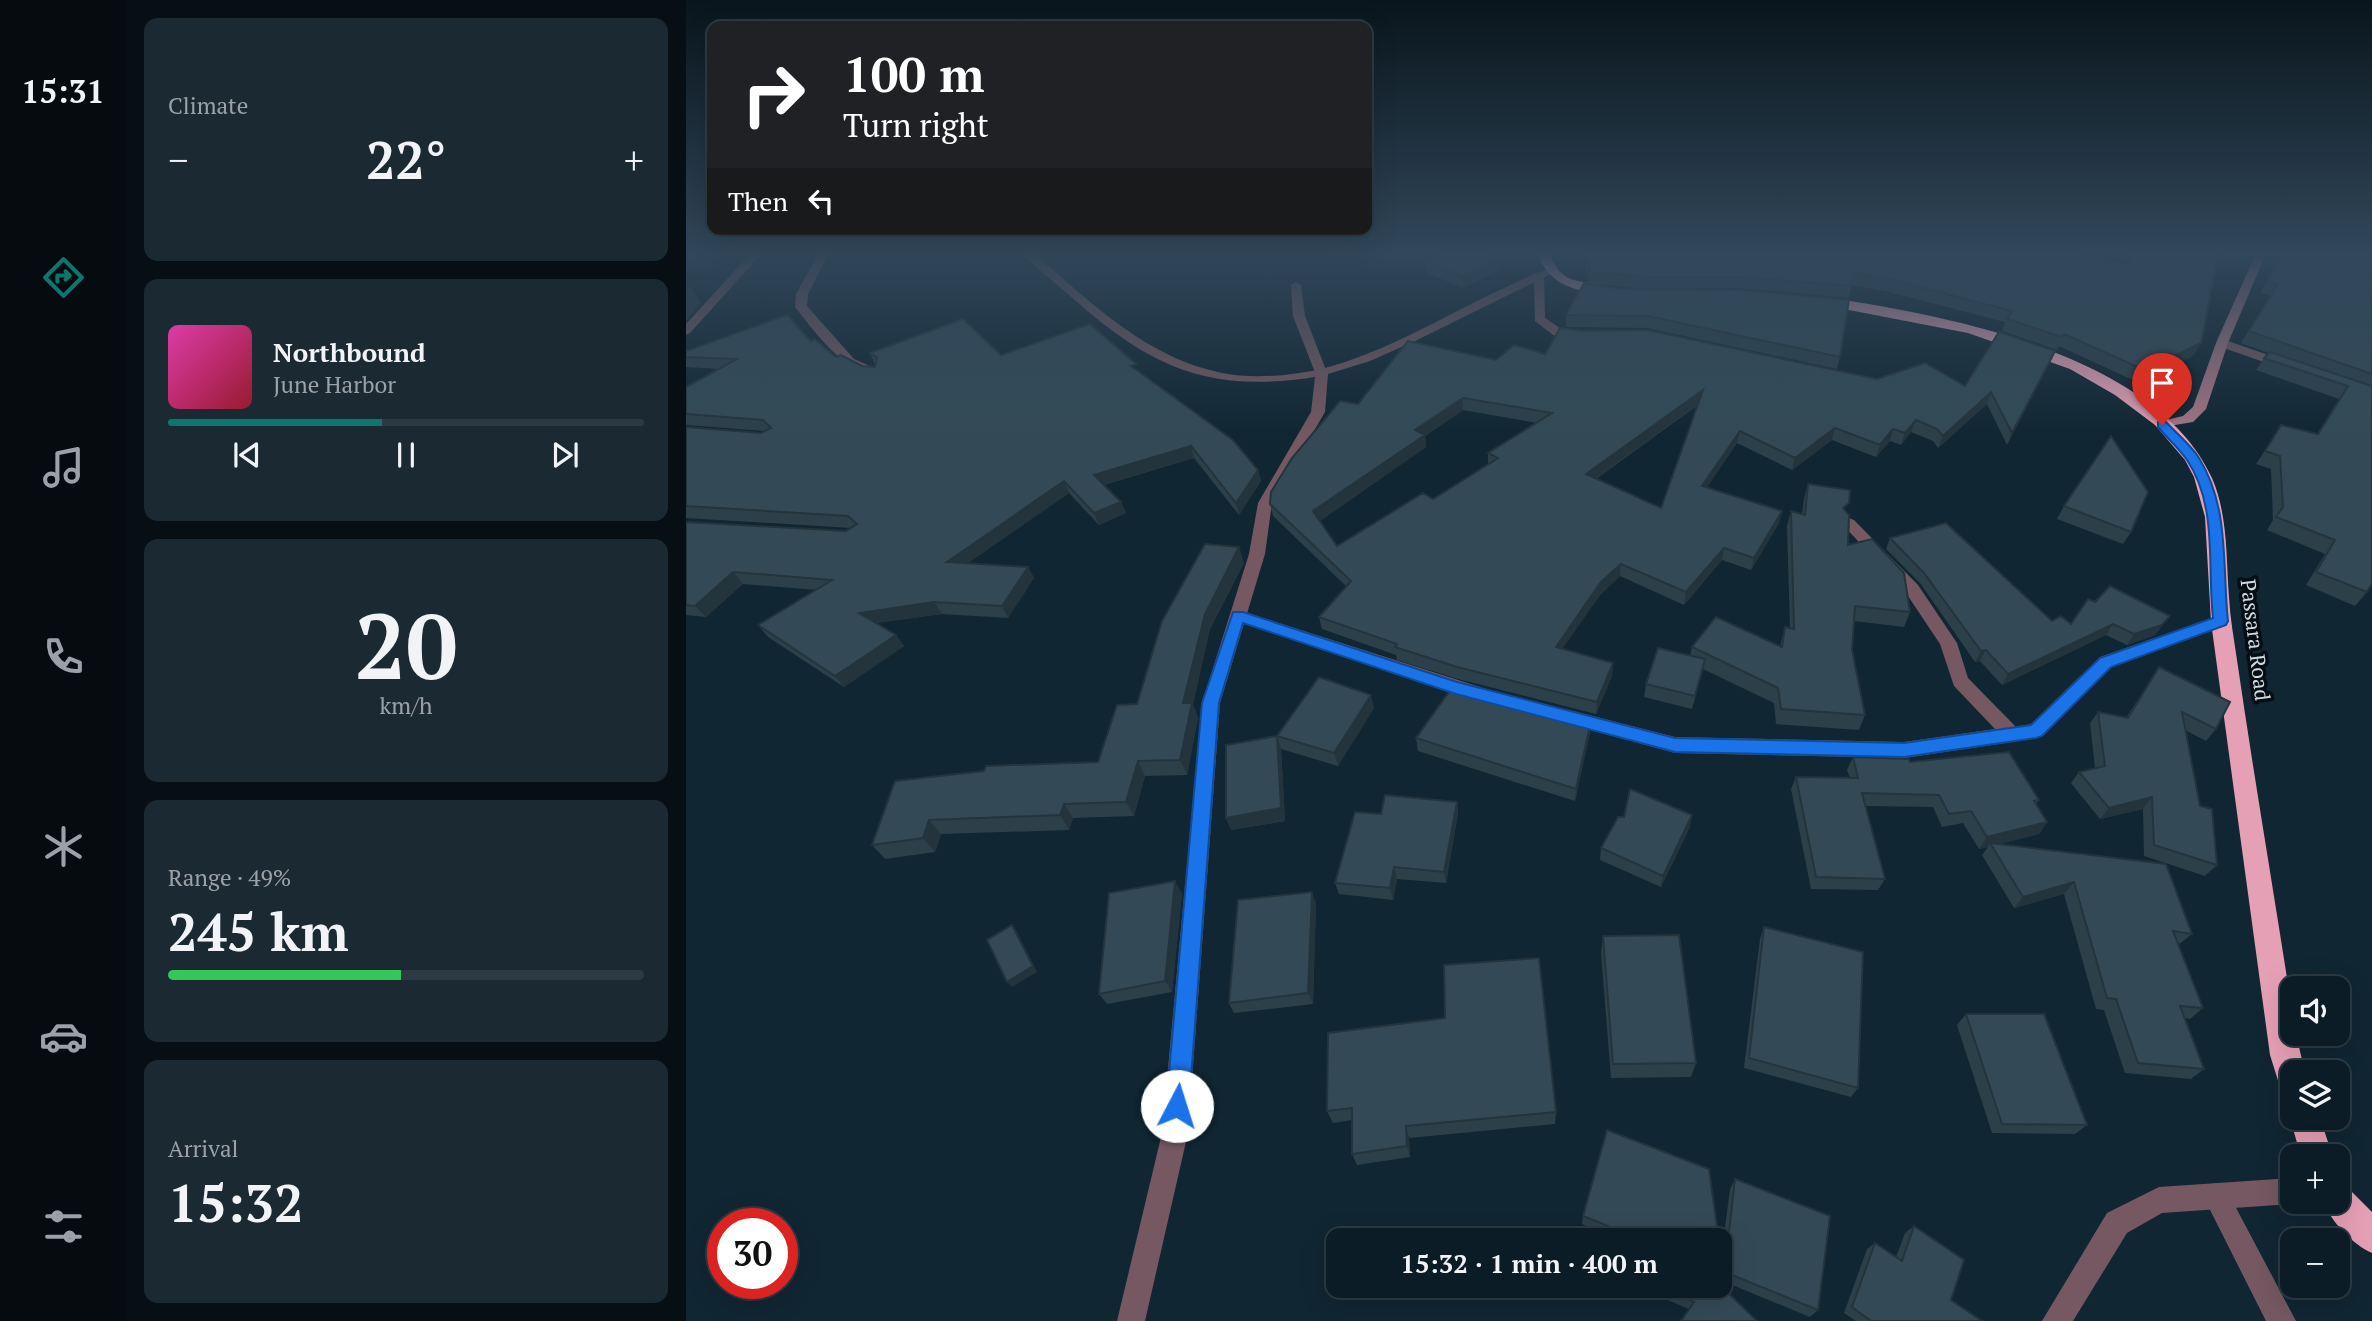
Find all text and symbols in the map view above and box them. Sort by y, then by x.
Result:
text: 100 m [843,41,985,106]
icon: right [728,49,819,140]
text: 15:31 [21,70,105,112]
text: Climate [168,90,248,121]
text: Turn right [843,104,989,146]
text: 22° [366,125,446,194]
text: − [168,135,188,185]
text: + [624,135,644,185]
icon: left [802,182,840,220]
text: Then [728,184,788,218]
icon: directions [39,253,88,302]
text: Northbound [273,335,426,369]
pin [2132,353,2192,425]
icon: arrive [2143,364,2181,402]
text: June Harbor [273,369,396,400]
icon: previous [228,436,266,474]
icon: pause [387,436,425,474]
icon: next [546,436,584,474]
icon: music [39,443,88,492]
street label: Passara Road [2235,577,2277,703]
text: 20 [355,584,457,705]
icon: phone [39,632,88,681]
text: km/h [379,690,433,721]
icon: climate [39,822,88,871]
text: Range · 49% [168,862,291,893]
text: 245 km [168,897,349,966]
map controls [2280,976,2350,1298]
button: sound [2280,976,2350,1046]
icon: car [39,1012,88,1061]
button: layers [2280,1060,2350,1130]
position arrow [1140,1069,1214,1143]
text: Arrival [168,1133,239,1164]
button: + [2280,1144,2350,1214]
text: 15:32 [168,1168,303,1237]
icon: filters [39,1202,88,1251]
speed limit sign: 30 [707,1208,798,1299]
button: − [2280,1228,2350,1298]
text: 15:32 · 1 min · 400 m [1400,1246,1658,1280]

